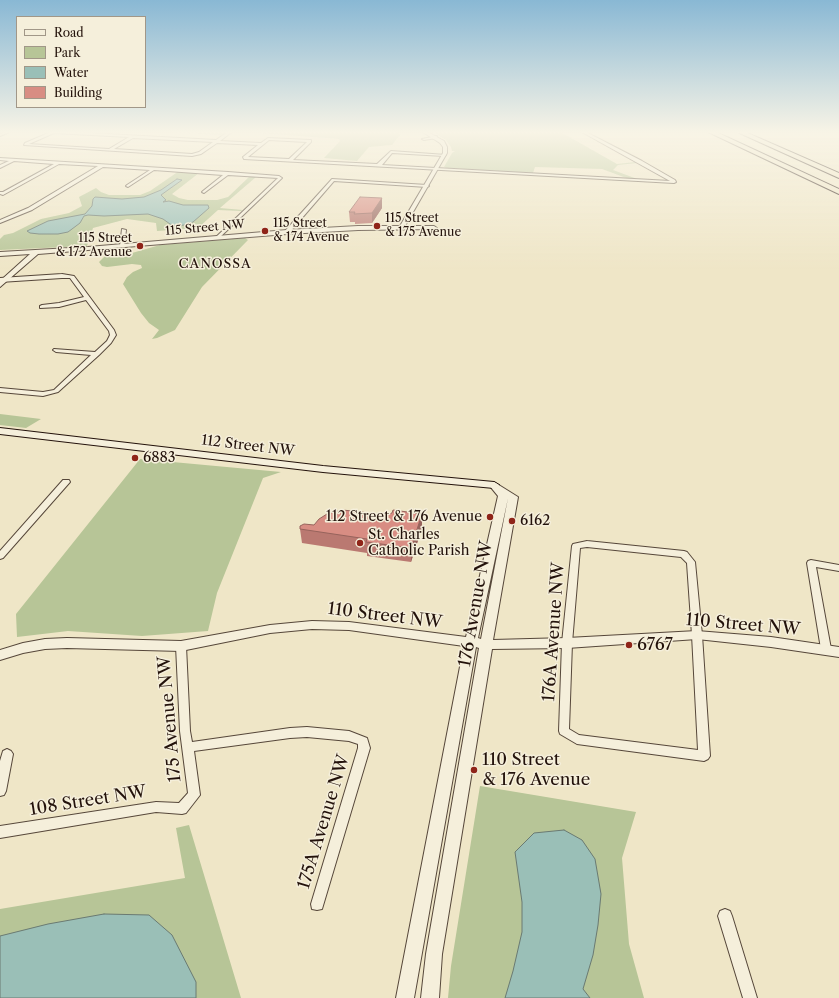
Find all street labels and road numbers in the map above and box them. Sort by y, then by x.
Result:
street label: 115 Street NW [164,217,246,239]
street label: 112 Street NW [200,432,296,460]
street label: 176 Avenue NW [455,540,497,668]
street label: 176A Avenue NW [539,562,569,702]
street label: 110 Street NW [327,599,443,633]
street label: 110 Street NW [685,610,801,640]
street label: 175 Avenue NW [154,655,186,783]
street label: 175A Avenue NW [294,752,354,892]
street label: 108 Street NW [28,782,148,820]

